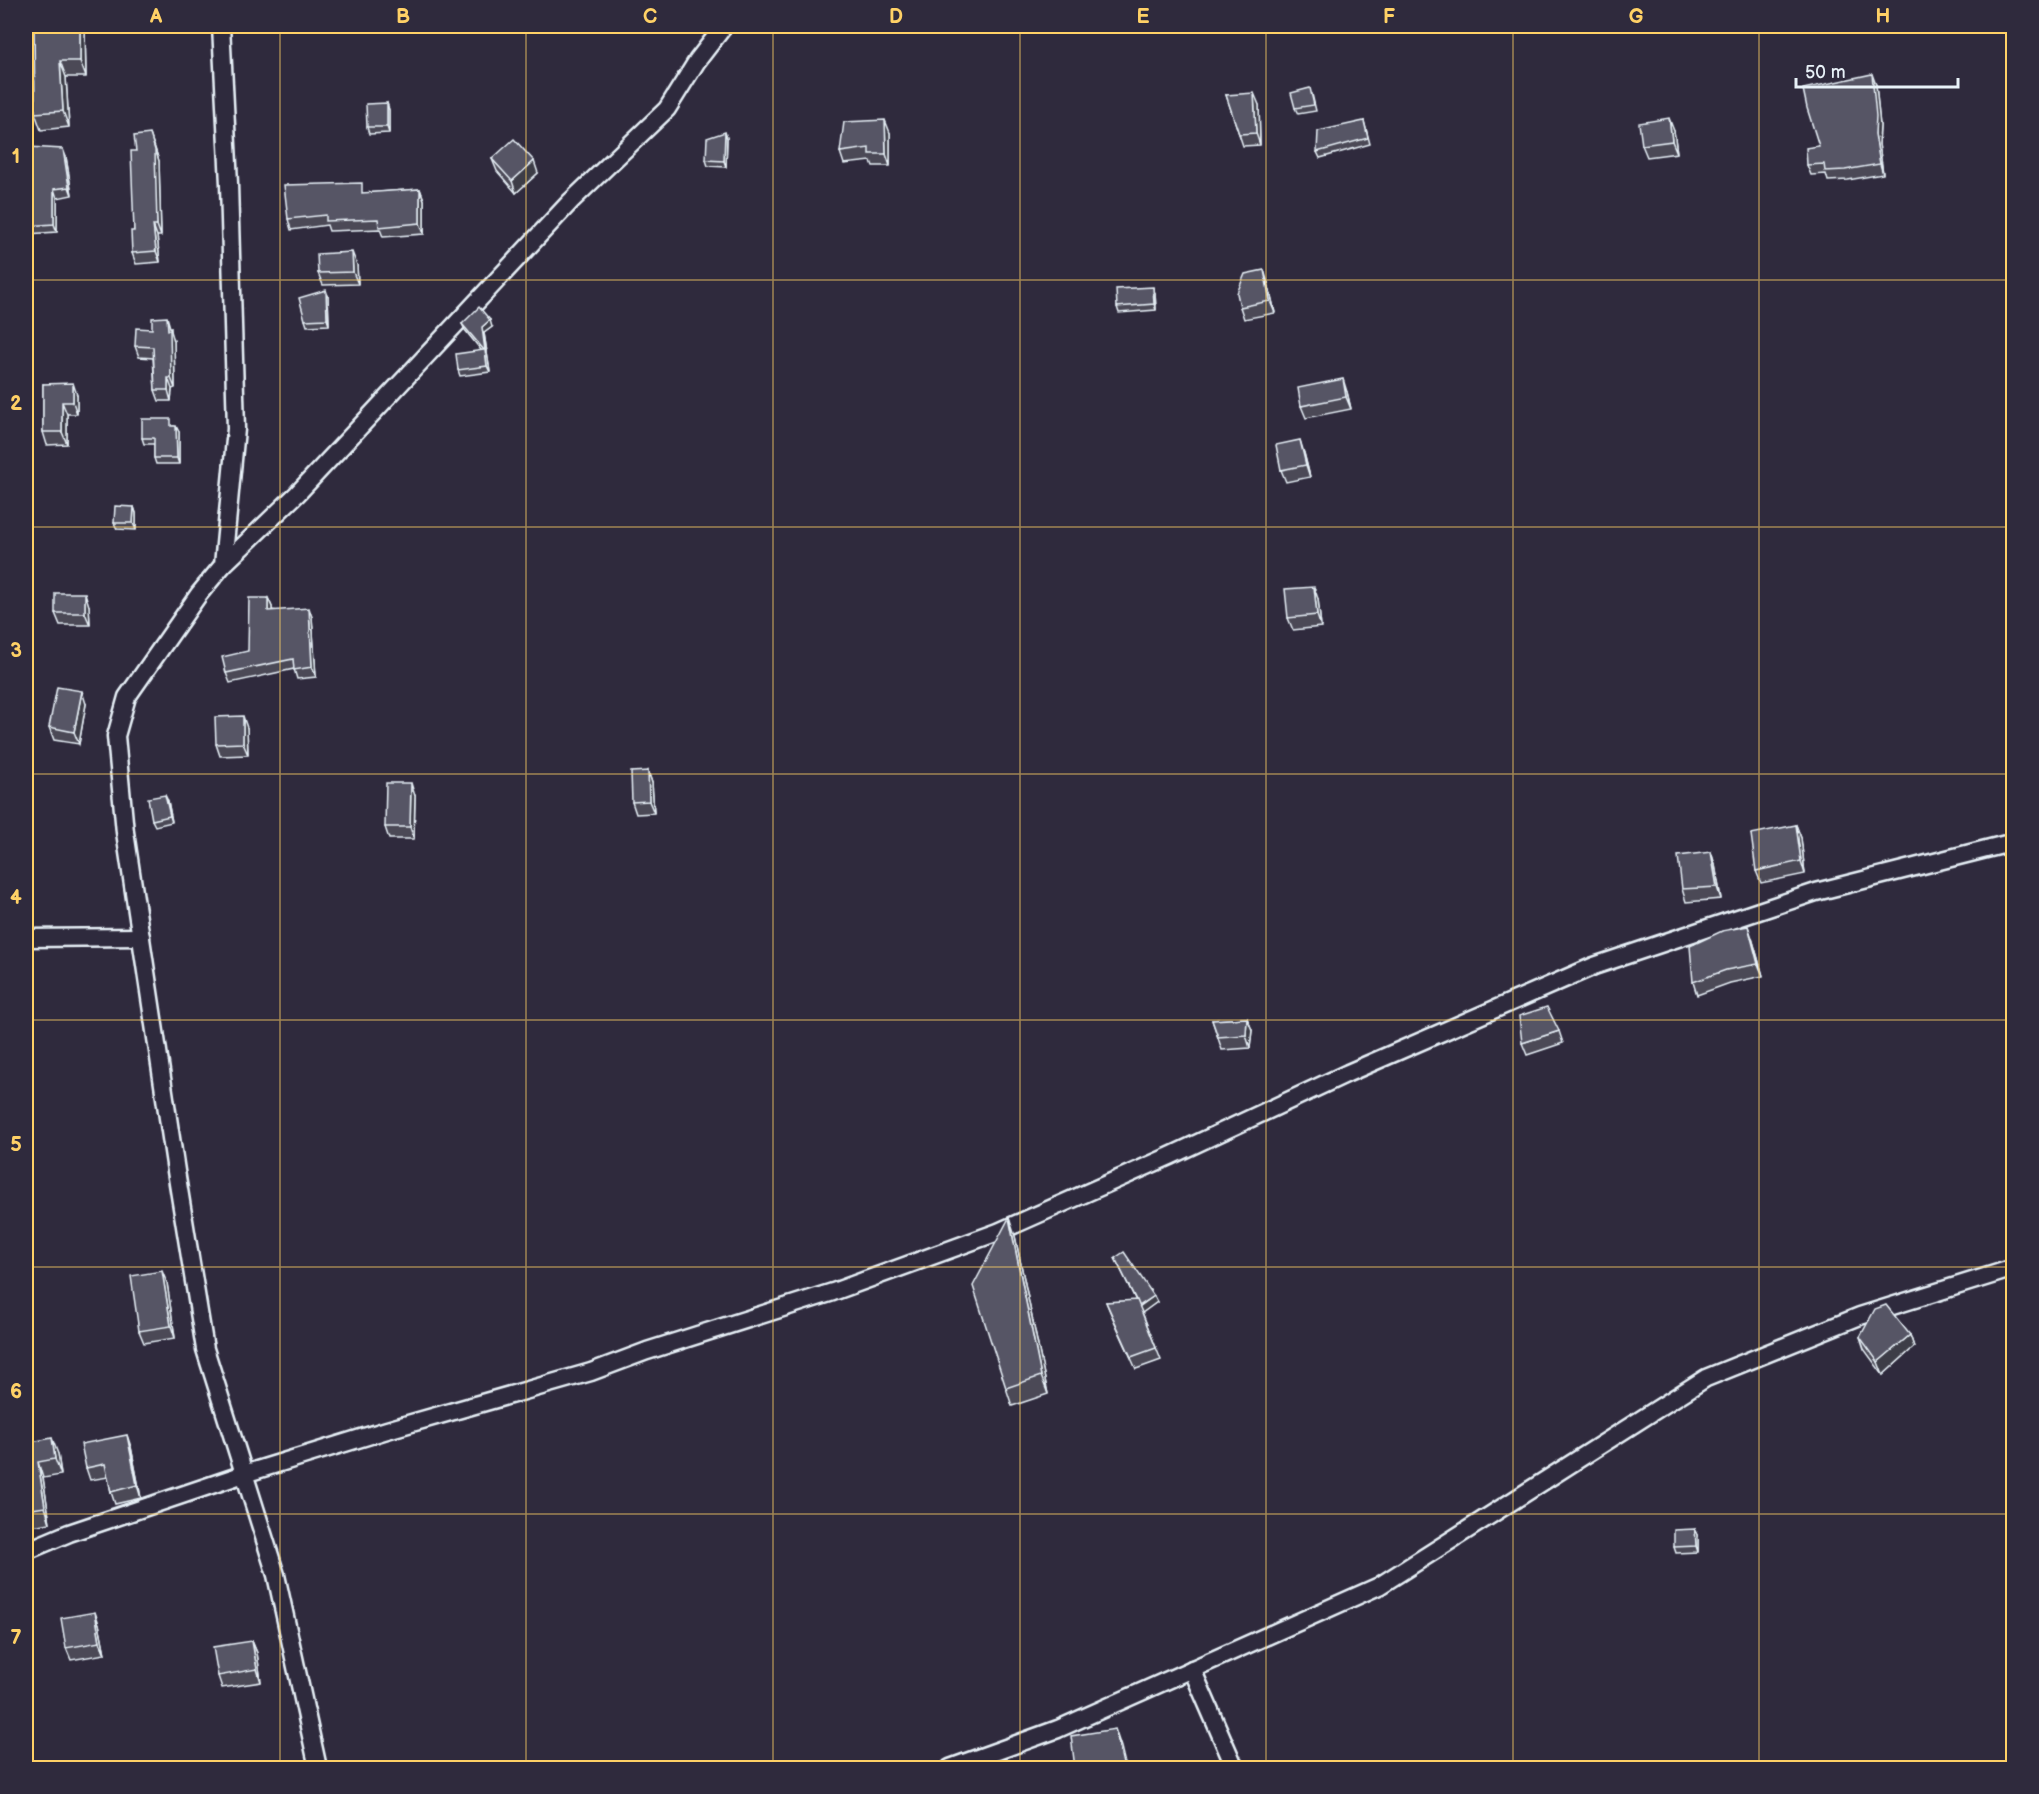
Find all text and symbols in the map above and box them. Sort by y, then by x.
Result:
text: A [149,5,163,29]
text: B [396,5,410,29]
text: C [643,5,657,29]
text: D [889,5,903,29]
text: E [1137,5,1150,29]
text: F [1383,5,1395,29]
text: G [1629,5,1644,29]
text: H [1876,5,1890,29]
scale bar [1796,51,1958,89]
text: 50 m [1805,62,1846,83]
text: 1 [12,145,20,169]
text: 2 [10,392,22,416]
text: 3 [10,639,22,663]
text: 4 [10,886,22,910]
text: 5 [10,1133,22,1157]
text: 6 [10,1380,22,1404]
text: 7 [10,1626,22,1650]

